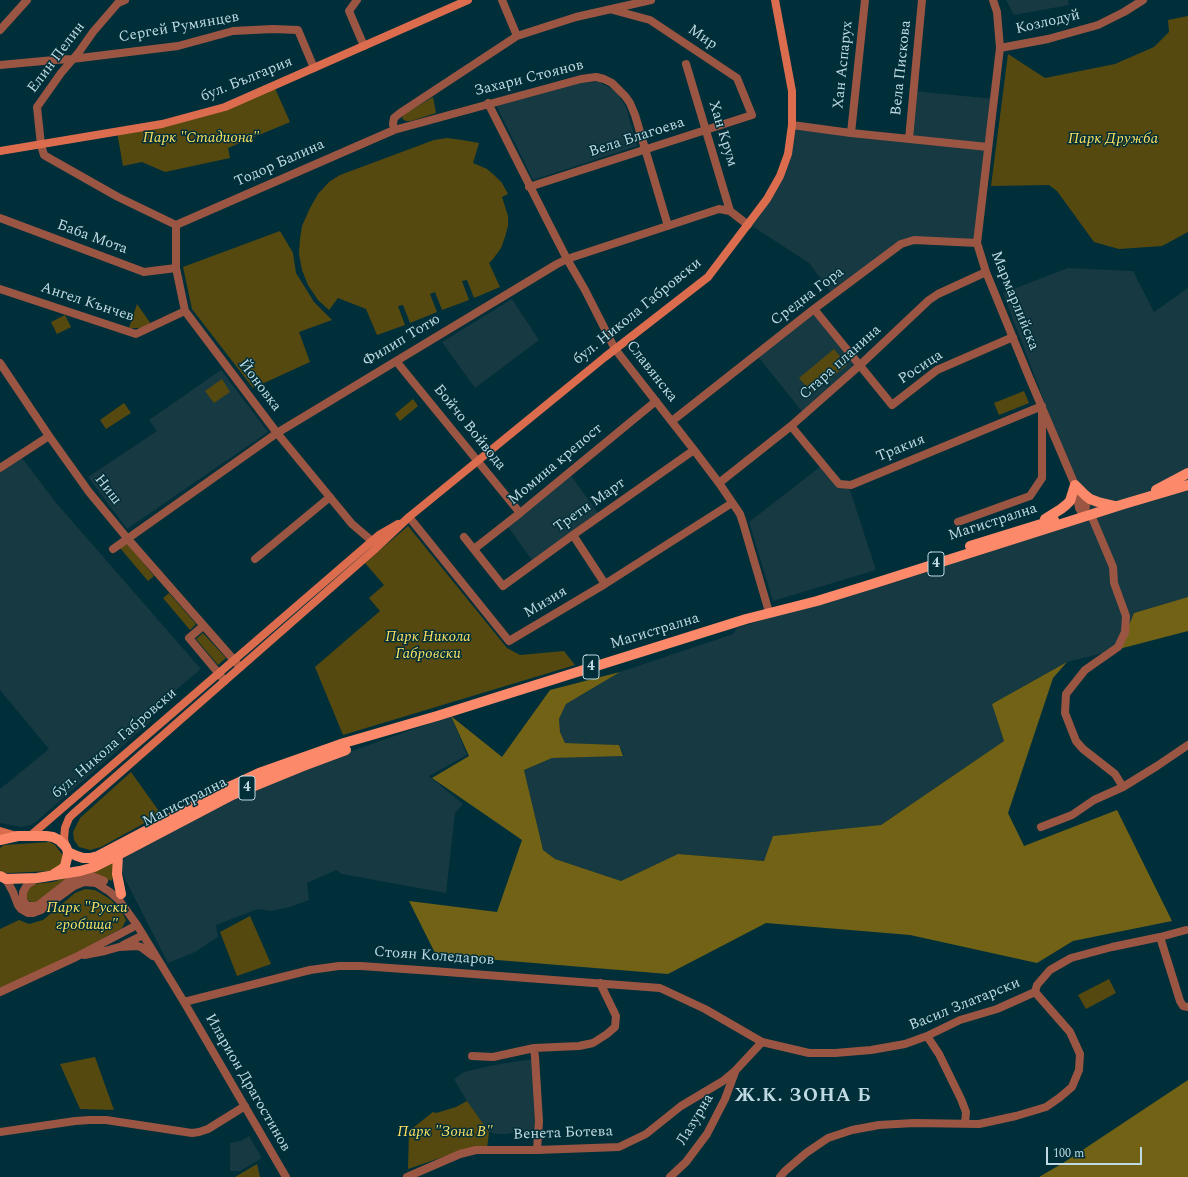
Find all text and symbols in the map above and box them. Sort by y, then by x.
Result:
street label: Козлодуй [1014,7,1082,39]
street label: Сергей Румянцев [118,9,240,47]
street label: Елин Пелин [24,19,90,97]
street label: Вела Пискова [888,19,916,117]
street label: Хан Аспарух [830,20,858,110]
street label: Мир [684,22,720,54]
street label: бул. България [198,53,296,107]
street label: Захари Стоянов [473,57,585,101]
street label: Хан Крум [703,99,741,169]
street label: Вела Благоева [587,114,687,162]
park label: Парк "Стадиона" [143,130,259,148]
park label: Парк Дружба [1068,131,1158,149]
street label: Тодор Балина [232,136,328,192]
street label: Баба Мота [54,217,130,259]
street label: Мармарлийска [986,249,1042,353]
street label: бул. Никола Габровски [570,255,706,369]
street label: Средна Гора [768,264,848,330]
street label: Ангел Кънчев [38,279,136,327]
street label: Филип Тотю [360,311,444,371]
street label: Стара планина [797,322,885,404]
street label: Славянска [621,338,681,406]
street label: Росица [895,347,947,389]
street label: Йоновка [234,356,284,416]
street label: Бойчо Войвода [429,381,509,475]
street label: Момина крепост [505,420,607,510]
street label: Тракия [874,431,928,467]
street label: Ниш [90,471,124,509]
street label: Трети Март [551,475,629,537]
street label: Магистрална [946,500,1040,546]
road number: 4 [928,552,944,576]
street label: Мизия [521,583,571,623]
street label: Магистрална [608,610,702,654]
park label: Парк Никола Габровски [385,629,471,664]
road number: 4 [583,655,599,679]
street label: бул. Никола Габровски [49,685,181,803]
street label: Магистрална [140,774,230,832]
road number: 4 [239,776,255,800]
park label: Парк "Руски гробища" [47,900,127,935]
street label: Стоян Коледаров [373,944,495,970]
street label: Васил Златарски [907,975,1023,1035]
street label: Иларион Драгостинов [200,1011,294,1155]
district label: Ж.К. ЗОНА Б [734,1086,872,1108]
street label: Лазурна [674,1091,718,1149]
street label: Венета Ботева [513,1123,613,1145]
park label: Парк "Зона В" [397,1124,493,1142]
scale bar [1048,1139,1144,1165]
text: 100 m [1053,1144,1084,1163]

